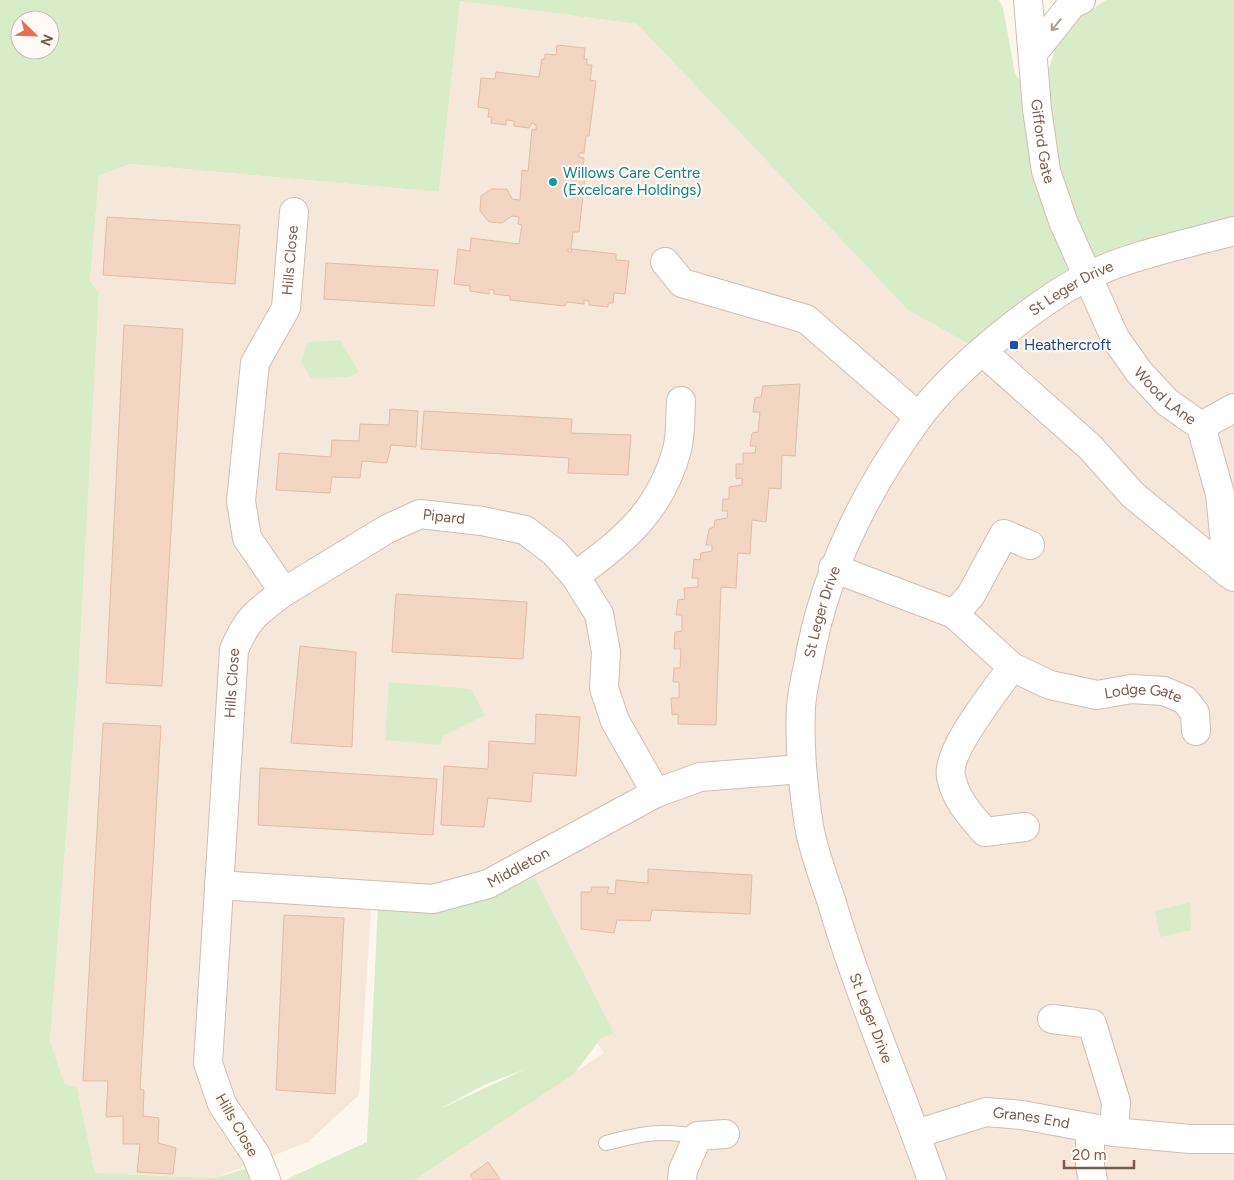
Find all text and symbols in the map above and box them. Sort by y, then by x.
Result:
north arrow [10,10,60,60]
one-way arrow [1051,18,1062,31]
text: N [37,32,56,48]
street label: Gifford Gate [1027,98,1059,186]
place label: Willows Care Centre (Excelcare Holdings) [563,164,702,199]
marker: Willows Care Centre (Excelcare Holdings) [547,176,559,188]
street label: Hills Close [278,225,302,296]
street label: St Leger Drive [1025,257,1116,320]
place label: Heathercroft [1024,336,1112,354]
marker: Heathercroft [1008,339,1020,351]
street label: Wood LAne [1130,363,1200,429]
street label: Pipard [422,505,466,528]
street label: St Leger Drive [801,563,844,660]
street label: Hills Close [221,648,243,719]
street label: Lodge Gate [1103,680,1185,707]
street label: Middleton [484,843,553,892]
street label: St Leger Drive [846,970,896,1066]
street label: Hills Close [212,1090,262,1160]
street label: Granes End [992,1104,1071,1133]
scale bar [1064,1138,1134,1170]
text: 20 m [1072,1146,1106,1164]

